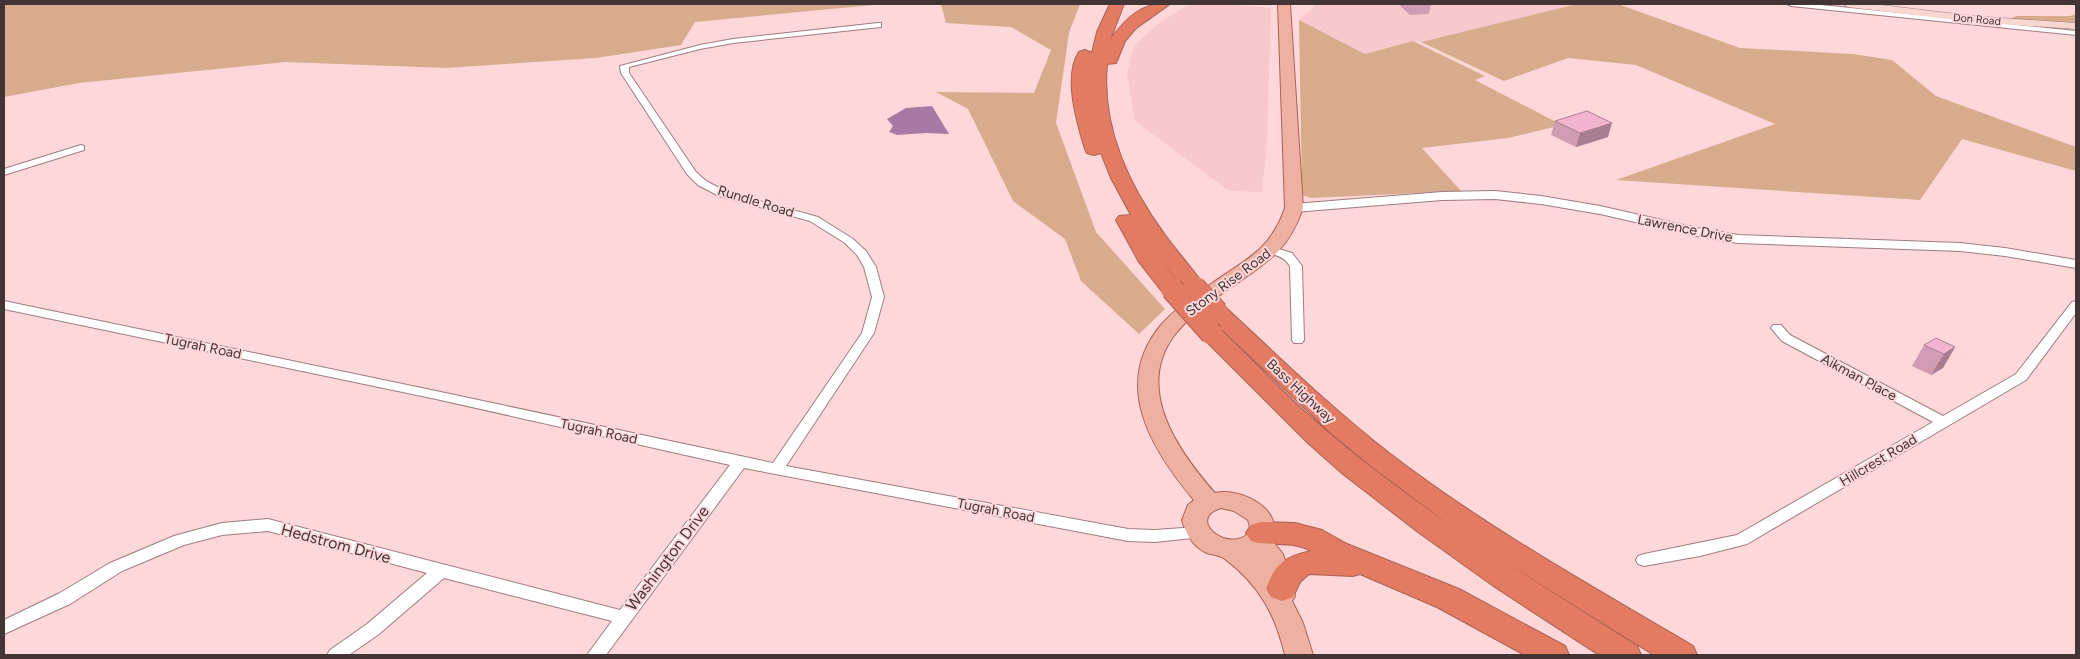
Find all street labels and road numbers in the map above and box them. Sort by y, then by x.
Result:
street label: Don Road [1952,11,2001,28]
street label: Rundle Road [716,182,796,221]
street label: Lawrence Drive [1636,211,1734,246]
street label: Stony Rise Road [1182,245,1274,320]
street label: Tugrah Road [163,330,243,363]
street label: Aikman Place [1818,350,1900,405]
street label: Bass Highway [1263,355,1339,428]
street label: Tugrah Road [559,415,639,448]
street label: Hillcrest Road [1836,431,1920,490]
street label: Tugrah Road [956,495,1036,526]
street label: Washington Drive [622,502,713,615]
street label: Hedstrom Drive [279,520,393,567]

